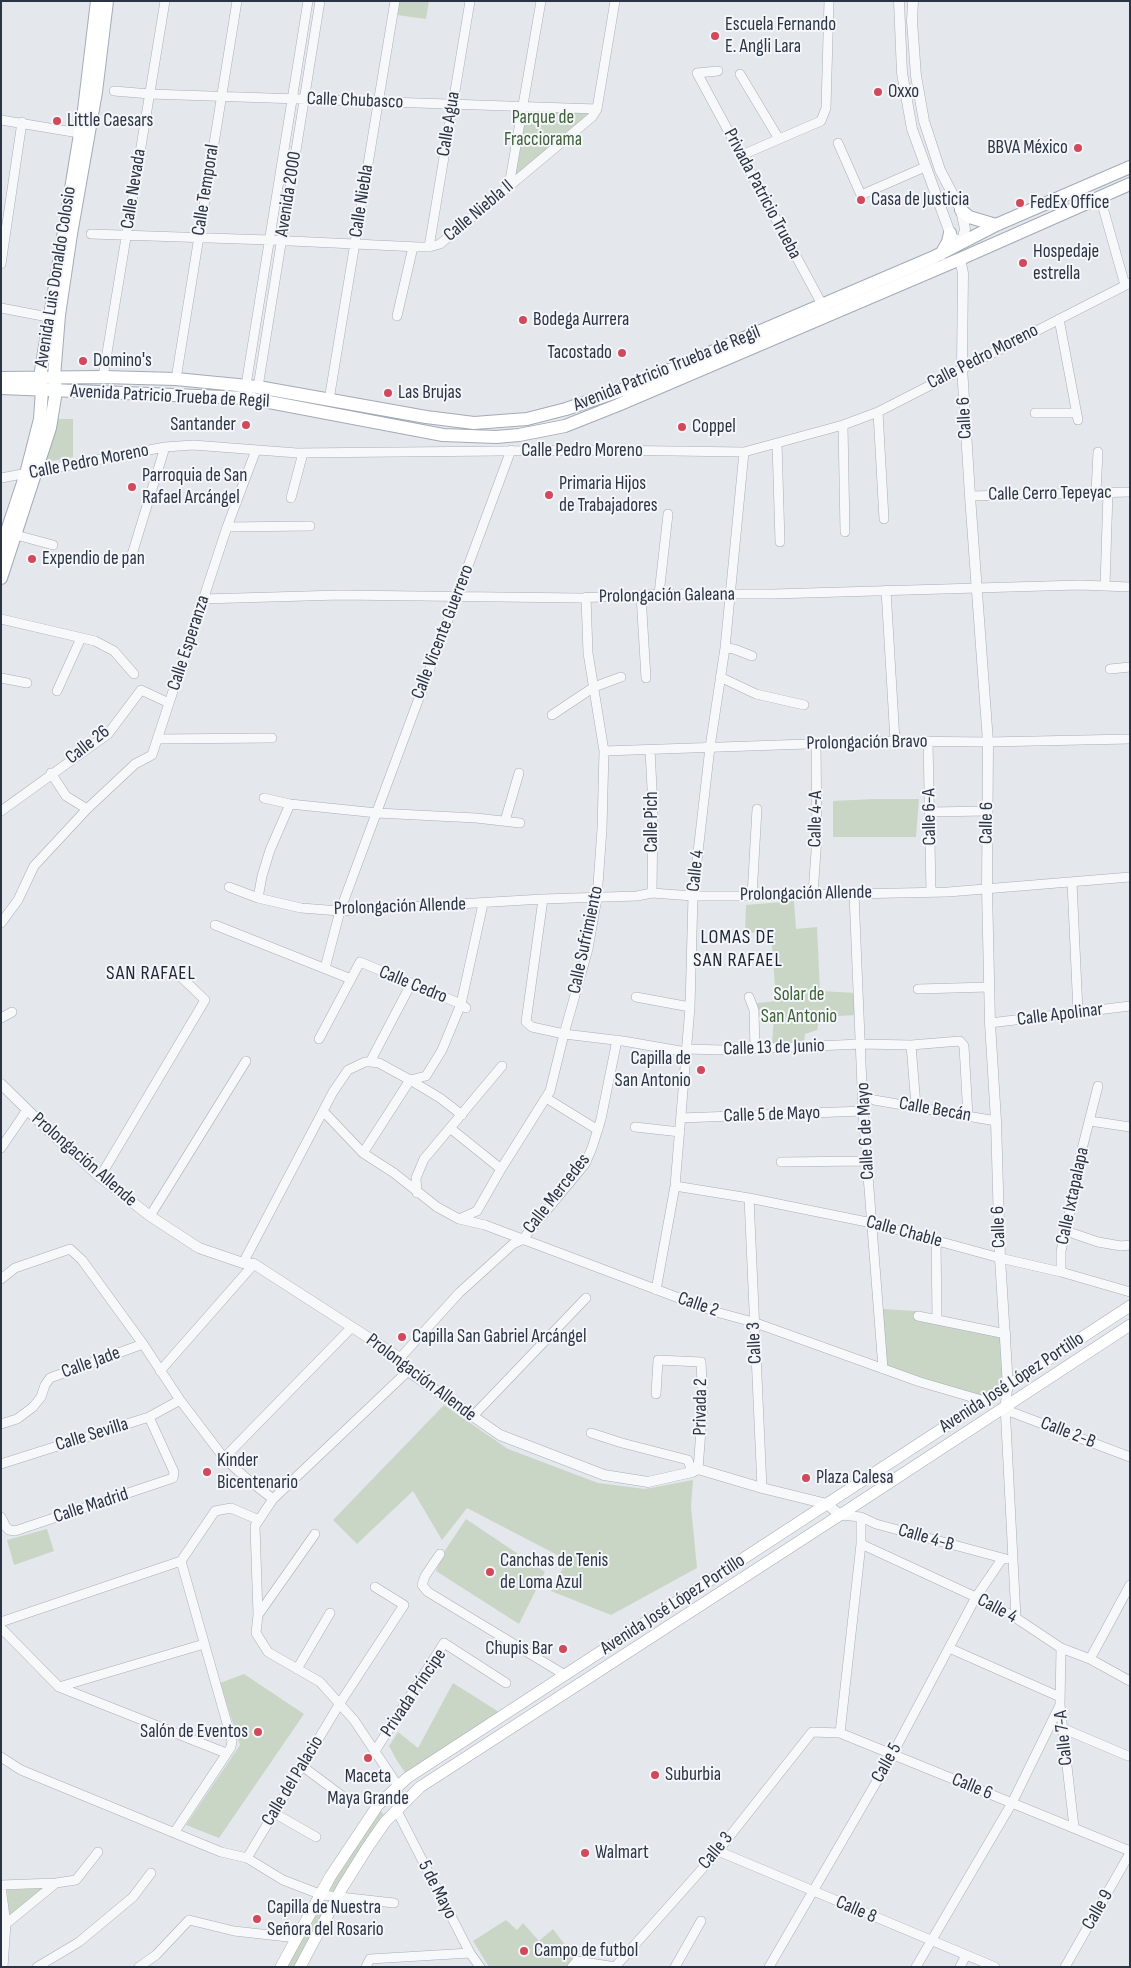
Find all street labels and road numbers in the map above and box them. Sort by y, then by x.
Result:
street label: Calle Chubasco [306,88,404,114]
street label: Calle Agua [433,90,465,158]
street label: Privada Patricio Trueba [718,125,806,263]
street label: Calle Temporal [188,143,224,237]
street label: Calle Nevada [116,147,152,231]
street label: Avenida 2000 [271,150,307,238]
street label: Calle Niebla [345,163,379,239]
street label: Calle Niebla II [439,175,519,247]
street label: Avenida Luis Donaldo Colosio [30,185,82,369]
street label: Calle Pedro Moreno [924,319,1042,395]
street label: Avenida Patricio Trueba de Regil [570,321,764,417]
street label: Avenida Patricio Trueba de Regil [70,380,270,414]
street label: Calle 6 [953,396,977,440]
street label: Calle Pedro Moreno [27,439,151,485]
street label: Calle Pedro Moreno [521,440,643,462]
street label: Calle Cerro Tepeyac [988,482,1112,506]
street label: Calle Vicente Guerrero [407,562,479,702]
street label: Prolongación Galeana [599,583,735,609]
street label: Calle Esperanza [163,592,215,694]
street label: Calle 26 [61,721,115,769]
street label: Prolongación Bravo [806,731,928,755]
street label: Calle 6-A [918,788,942,846]
street label: Calle 4-A [804,790,828,848]
street label: Calle Pich [641,791,663,853]
street label: Calle 6 [975,802,999,844]
street label: Calle 4 [682,849,710,893]
street label: Prolongación Allende [740,881,872,907]
street label: Calle Sufrimiento [563,884,609,996]
street label: Prolongación Allende [334,893,466,921]
street label: Calle Cedro [376,961,450,1009]
street label: Calle Apolinar [1016,998,1104,1032]
street label: Calle 13 de Junio [723,1035,825,1061]
street label: Calle 6 de Mayo [852,1082,880,1180]
street label: Calle Becán [897,1092,973,1128]
street label: Calle 5 de Mayo [723,1102,821,1128]
street label: Prolongación Allende [27,1108,141,1212]
street label: Calle Ixtapalapa [1052,1145,1094,1247]
street label: Calle Mercedes [519,1149,595,1239]
street label: Calle 6 [987,1205,1011,1249]
street label: Calle Chable [864,1211,944,1253]
street label: Calle 2 [675,1287,721,1323]
street label: Calle 3 [743,1321,767,1365]
street label: Avenida José López Portillo [935,1328,1089,1438]
street label: Prolongación Allende [361,1329,481,1427]
street label: Calle Jade [59,1342,123,1384]
street label: Privada 2 [689,1378,713,1436]
street label: Calle 2-B [1037,1412,1099,1454]
street label: Calle Sevilla [53,1413,131,1457]
street label: Calle Madrid [51,1483,131,1529]
street label: Calle 4-B [895,1519,957,1557]
street label: Avenida José López Portillo [596,1550,750,1660]
street label: Calle 4 [973,1589,1021,1629]
street label: Privada Príncipe [376,1645,452,1741]
street label: Calle 7-A [1050,1709,1078,1767]
street label: Calle del Palacio [257,1732,329,1830]
street label: Calle 5 [867,1739,907,1787]
street label: Calle 6 [948,1769,996,1805]
street label: Calle 3 [694,1828,738,1874]
street label: 5 de Mayo [413,1857,461,1923]
street label: Calle 9 [1078,1886,1118,1934]
street label: Calle 8 [832,1891,880,1929]

